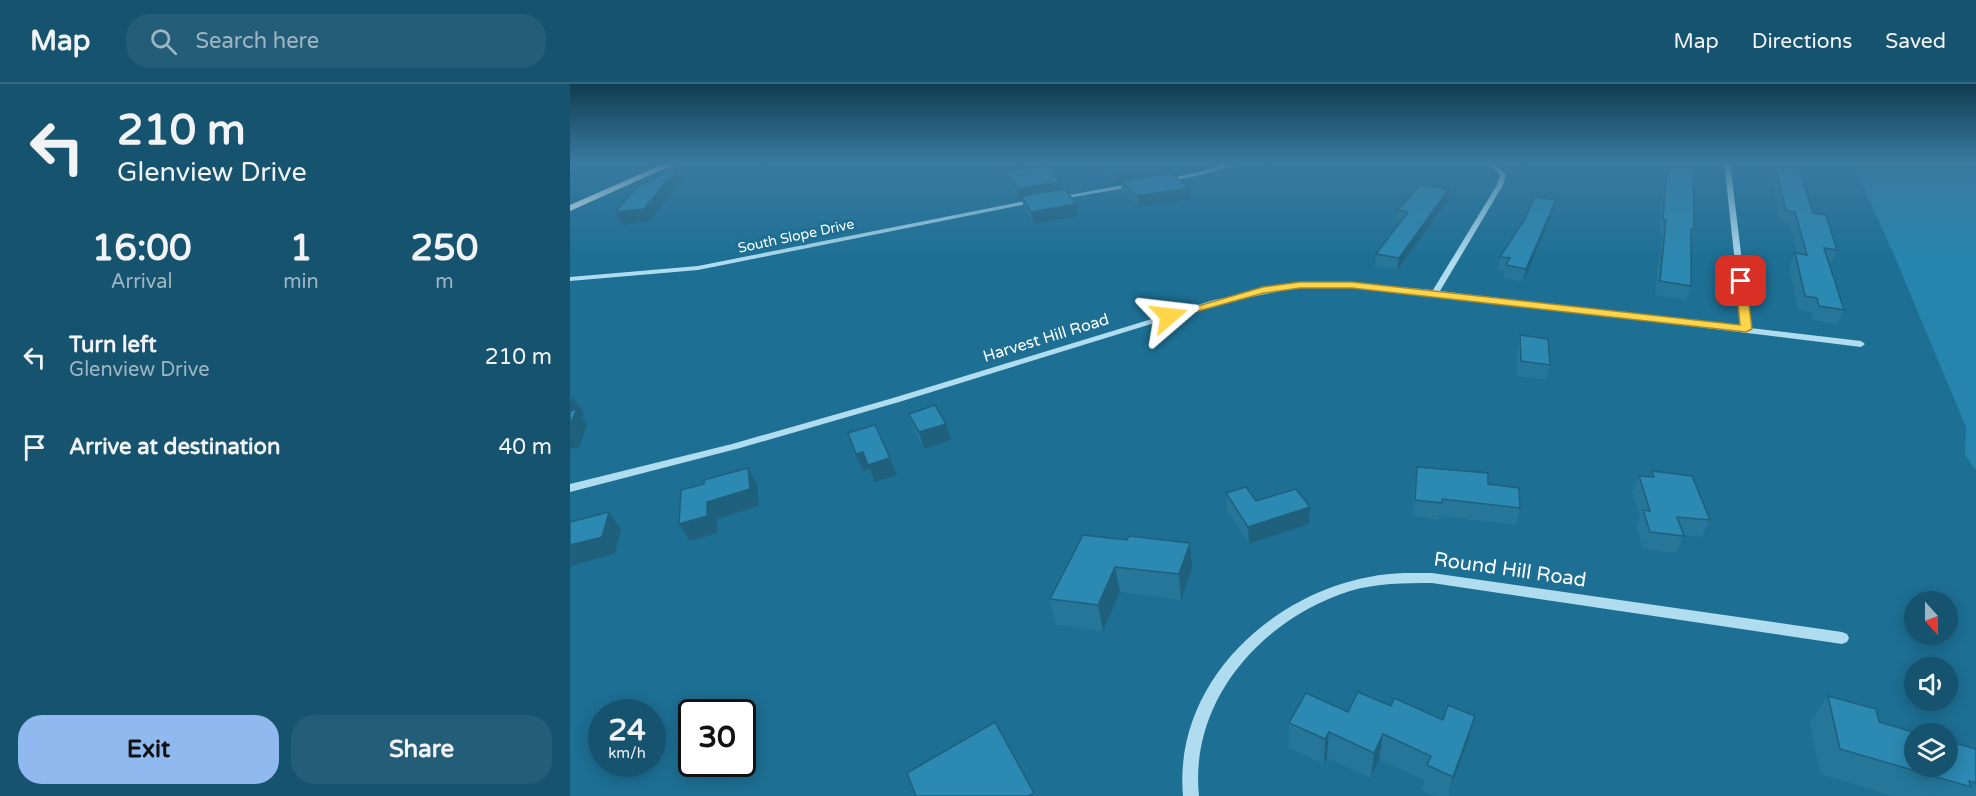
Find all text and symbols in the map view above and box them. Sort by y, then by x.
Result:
search box [126,14,546,68]
text: Map [30,24,90,58]
icon: search [147,25,180,58]
text: Search here [195,28,319,54]
text: Map [1673,29,1719,54]
text: Directions [1752,29,1852,54]
text: Saved [1885,29,1946,54]
text: 210 m [117,105,246,156]
icon: left [18,108,96,186]
text: Glenview Drive [117,156,307,189]
street label: South Slope Drive [736,215,856,257]
text: 16:00 [92,227,192,270]
text: 1 [290,227,312,270]
text: 250 [410,227,478,270]
pin [1715,255,1766,306]
icon: arrive [1724,264,1757,297]
text: Arrival [111,270,173,294]
text: min [283,270,319,294]
text: m [435,270,454,294]
position arrow [1137,284,1201,348]
street label: Harvest Hill Road [981,309,1111,367]
text: Turn left [69,332,157,358]
icon: left [18,341,51,374]
text: 210 m [485,344,552,370]
text: Glenview Drive [69,358,210,382]
icon: arrive [18,431,51,464]
text: Arrive at destination [69,434,280,460]
text: 40 m [498,434,552,460]
street label: Round Hill Road [1432,547,1588,593]
north arrow [1904,591,1958,645]
map controls [1904,591,1958,777]
button: sound [1904,657,1958,711]
speed limit sign: 30 [678,699,756,777]
text: 24 [608,712,646,749]
button: Exit [18,715,279,784]
button: Share [291,715,552,784]
button: layers [1904,723,1958,777]
text: km/h [608,744,646,762]

